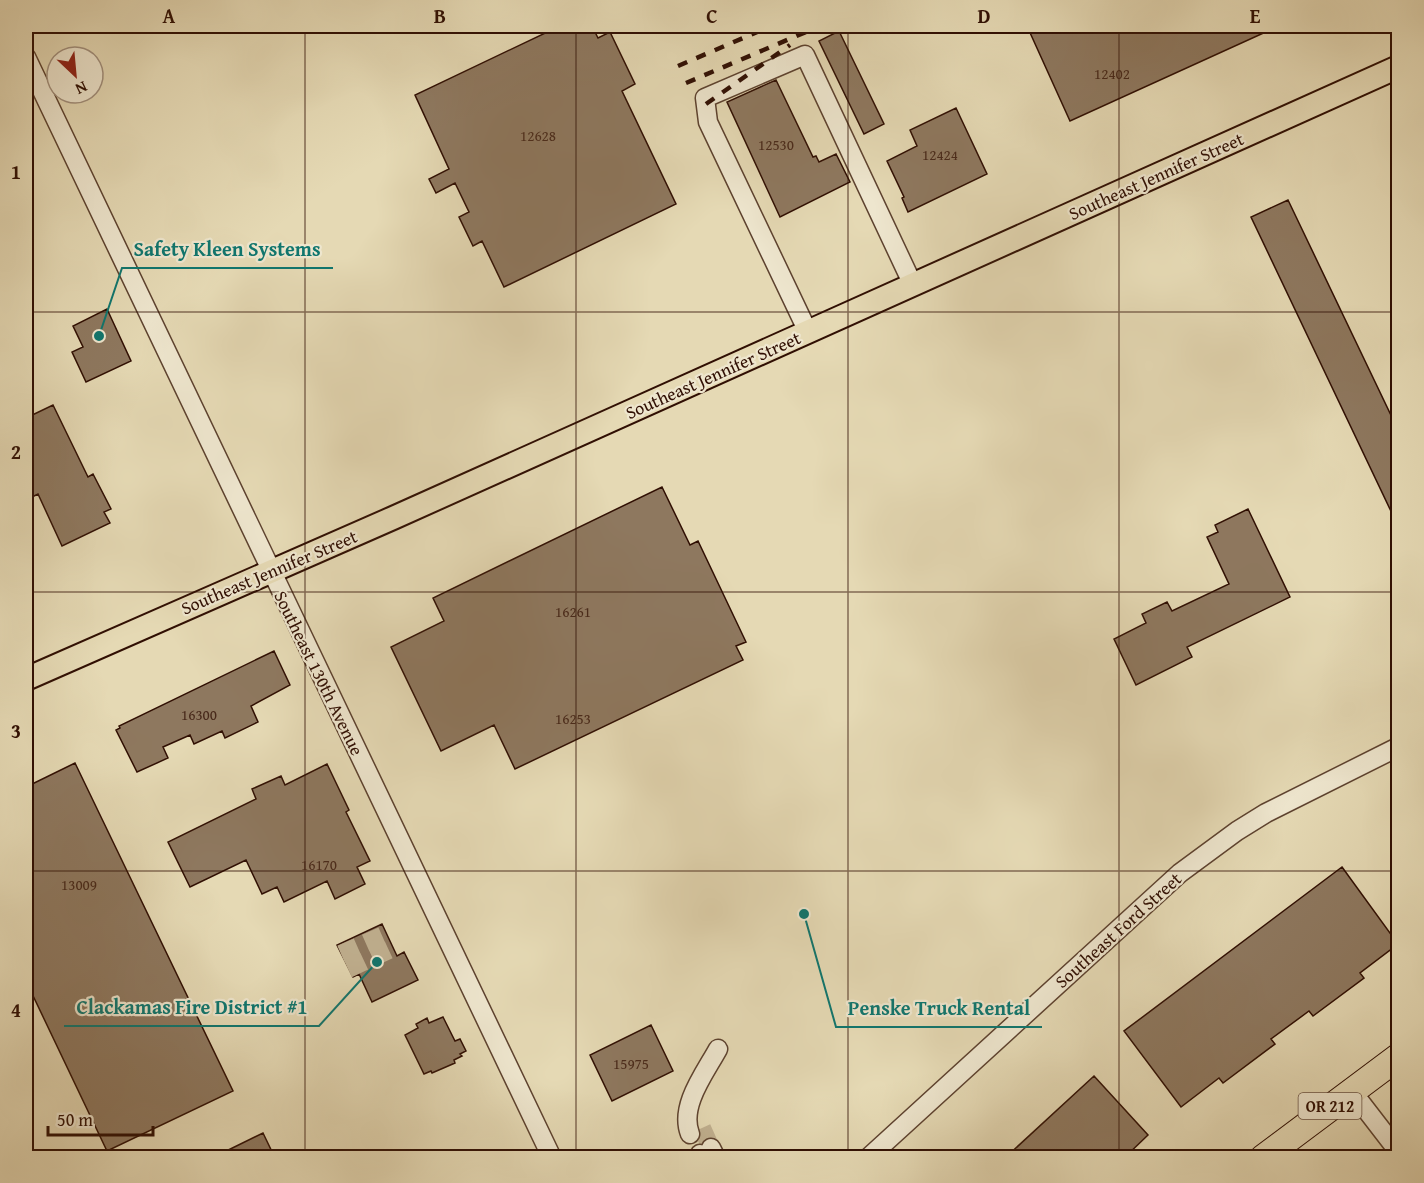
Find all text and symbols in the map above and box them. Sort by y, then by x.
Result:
text: A [163,1,176,30]
text: B [434,1,446,30]
text: C [706,1,718,30]
text: D [977,1,991,30]
text: E [1250,1,1261,30]
north arrow [45,45,105,105]
house number: 12402 [1094,63,1130,84]
text: N [71,75,92,102]
house number: 12628 [520,125,556,146]
street label: Southeast Jennifer Street [1064,125,1248,227]
house number: 12530 [758,134,794,155]
house number: 12424 [922,144,958,165]
text: 1 [11,157,21,186]
callout: Safety Kleen Systems [122,230,333,268]
text: Safety Kleen Systems [134,234,320,263]
street label: Southeast Jennifer Street [621,324,805,426]
text: 2 [11,437,21,466]
street label: Southeast Jennifer Street [177,522,362,621]
street label: Southeast 130th Avenue [267,586,371,760]
house number: 16261 [555,601,591,622]
house number: 16300 [181,704,217,725]
house number: 16253 [555,708,591,729]
text: 3 [11,716,21,745]
house number: 16170 [301,854,337,875]
street label: Southeast Ford Street [1049,865,1188,994]
house number: 13009 [61,874,97,895]
callout: Clackamas Fire District #1 [64,988,319,1026]
callout: Penske Truck Rental [836,989,1042,1027]
text: Clackamas Fire District #1 [76,992,308,1021]
text: Penske Truck Rental [848,993,1030,1022]
text: 4 [11,995,21,1024]
house number: 15975 [613,1053,649,1074]
road number: OR 212 [1298,1093,1362,1119]
scale bar [48,1099,153,1137]
text: 50 m [57,1106,93,1133]

